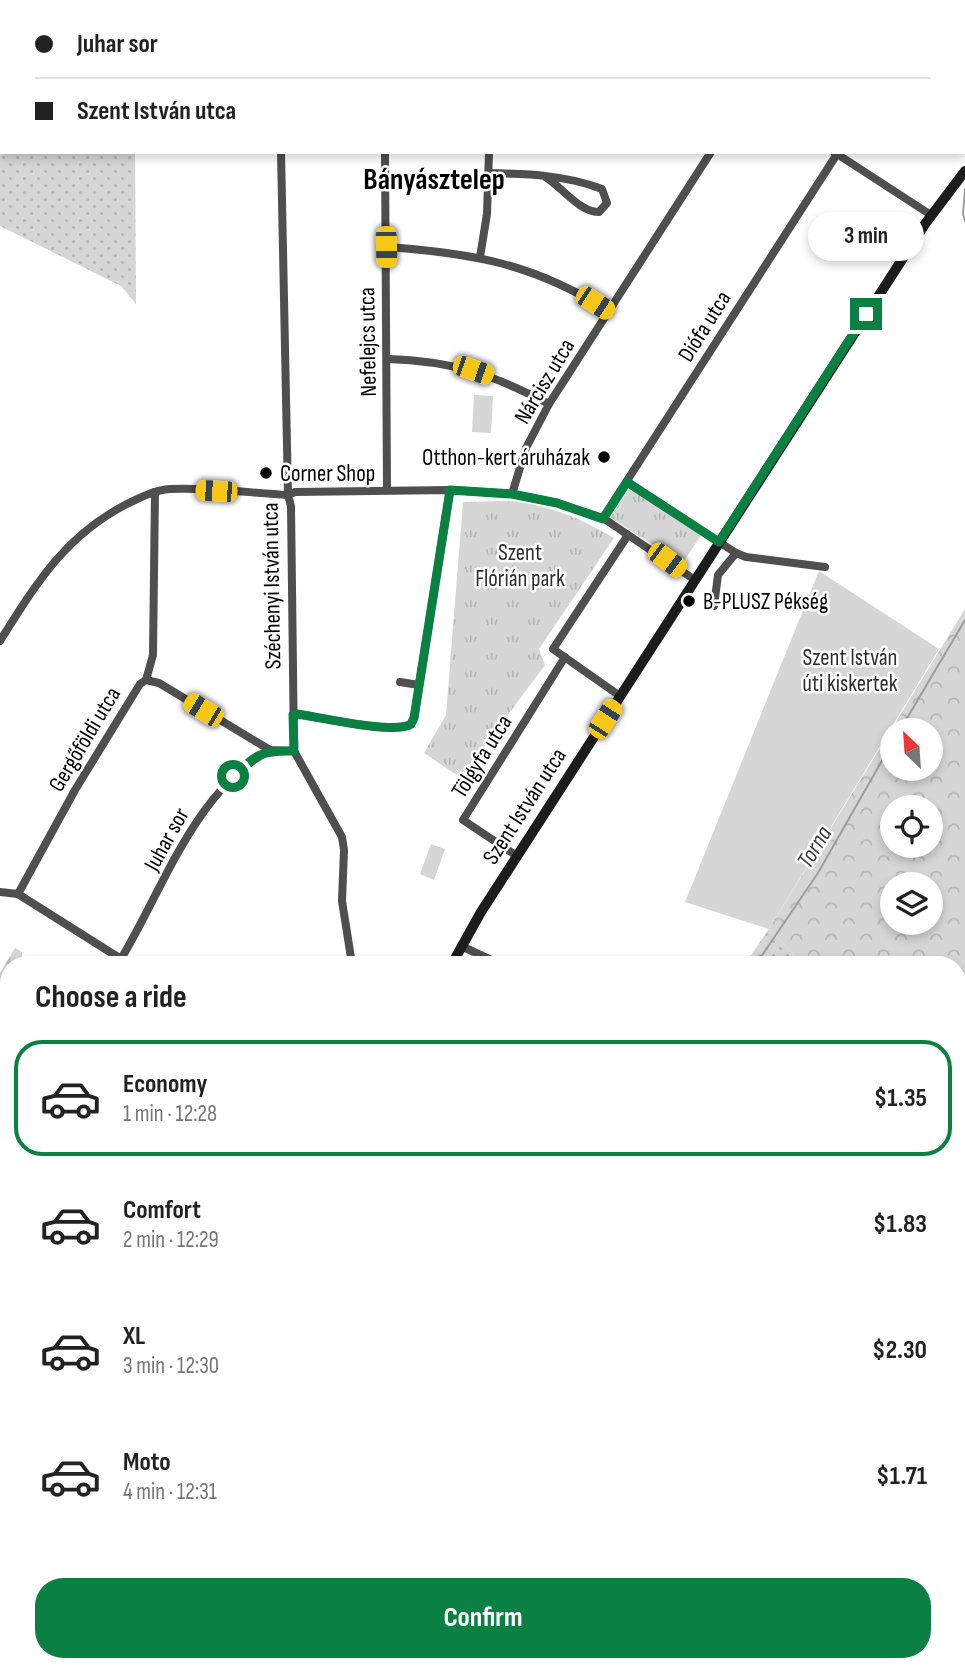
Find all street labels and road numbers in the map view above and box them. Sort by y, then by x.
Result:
street label: Diófa utca [672,286,737,367]
street label: Nefelejcs utca [353,287,383,397]
street label: Nárcisz utca [509,334,581,429]
street label: Széchenyi István utca [257,502,287,670]
street label: Gergőföldi utca [43,682,127,797]
street label: Tölgyfa utca [445,710,518,803]
street label: Szent István utca [477,743,573,870]
street label: Juhar sor [138,803,196,877]

